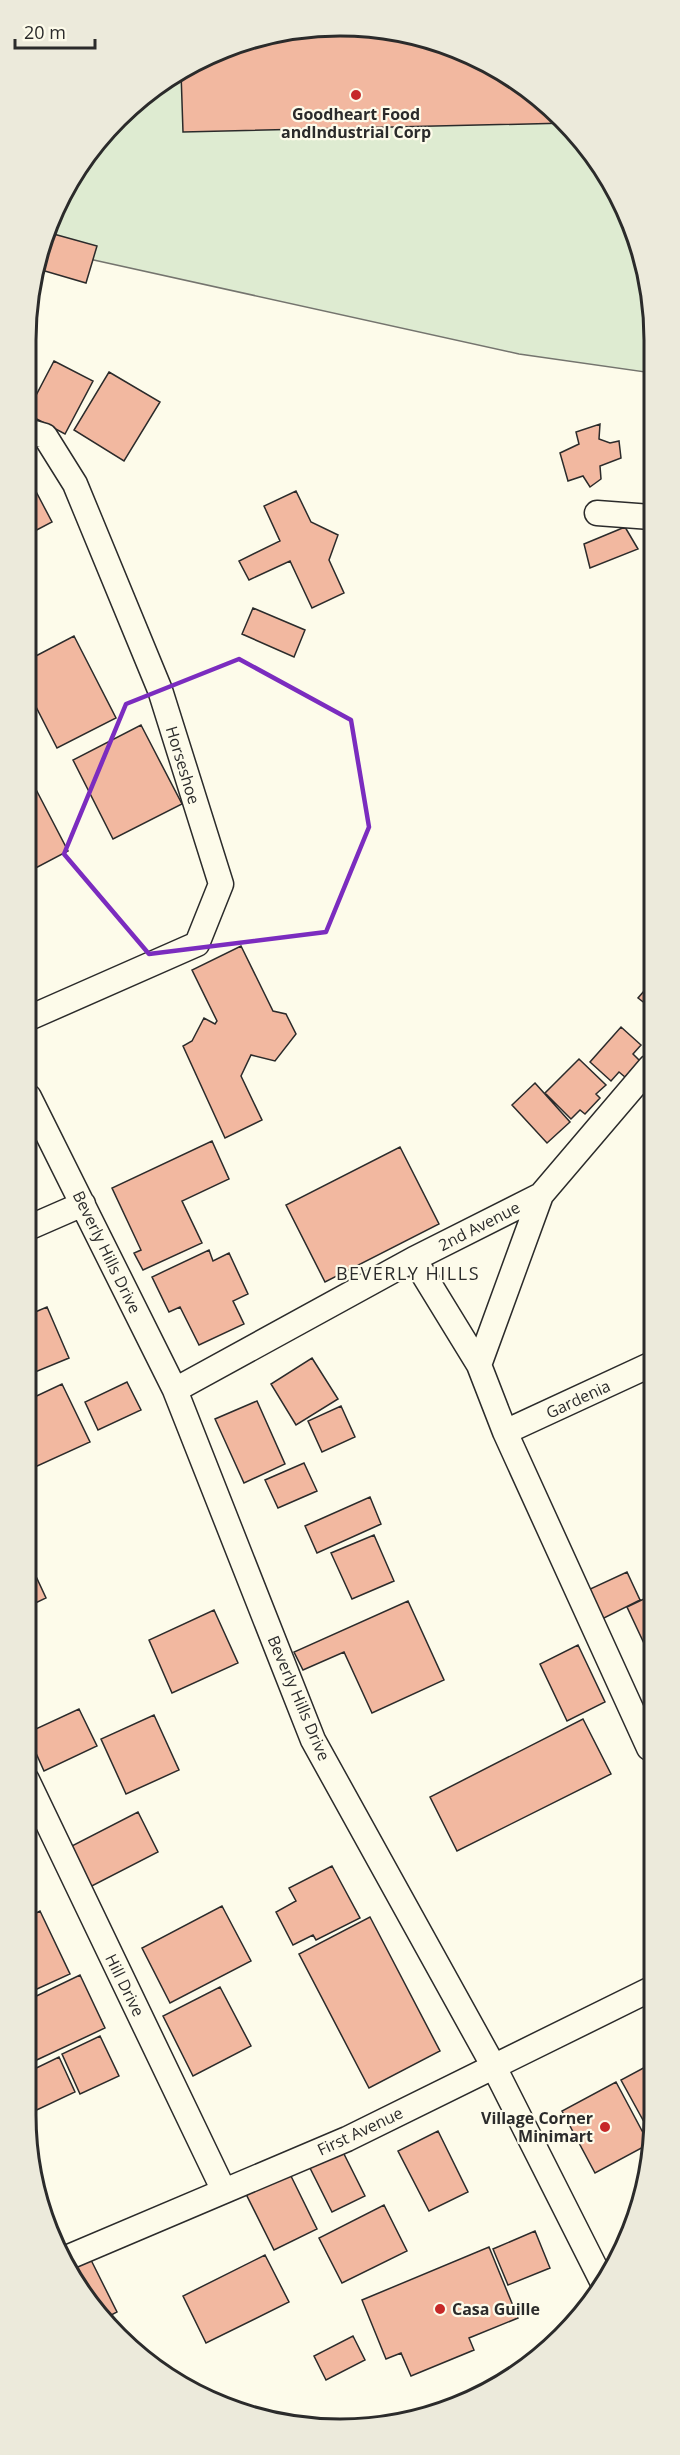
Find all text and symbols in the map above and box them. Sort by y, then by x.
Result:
scale bar [15,12,94,50]
text: 20 m [24,20,66,44]
marker: Goodheart Food andIndustrial Corp [349,88,363,102]
place label: Goodheart Food andIndustrial Corp [281,103,431,143]
street label: Horseshoe [161,723,205,807]
street label: Beverly Hills Drive [68,1187,146,1317]
street label: 2nd Avenue [435,1196,523,1256]
district label: BEVERLY HILLS [336,1261,480,1285]
street label: Gardenia [542,1375,614,1423]
street label: Beverly Hills Drive [263,1632,335,1764]
street label: Hill Drive [100,1950,150,2020]
street label: First Avenue [314,2102,406,2160]
place label: Village Corner Minimart [481,2107,593,2147]
marker: Village Corner Minimart [598,2120,612,2134]
place label: Casa Guille [452,2298,540,2320]
marker: Casa Guille [433,2302,447,2316]

